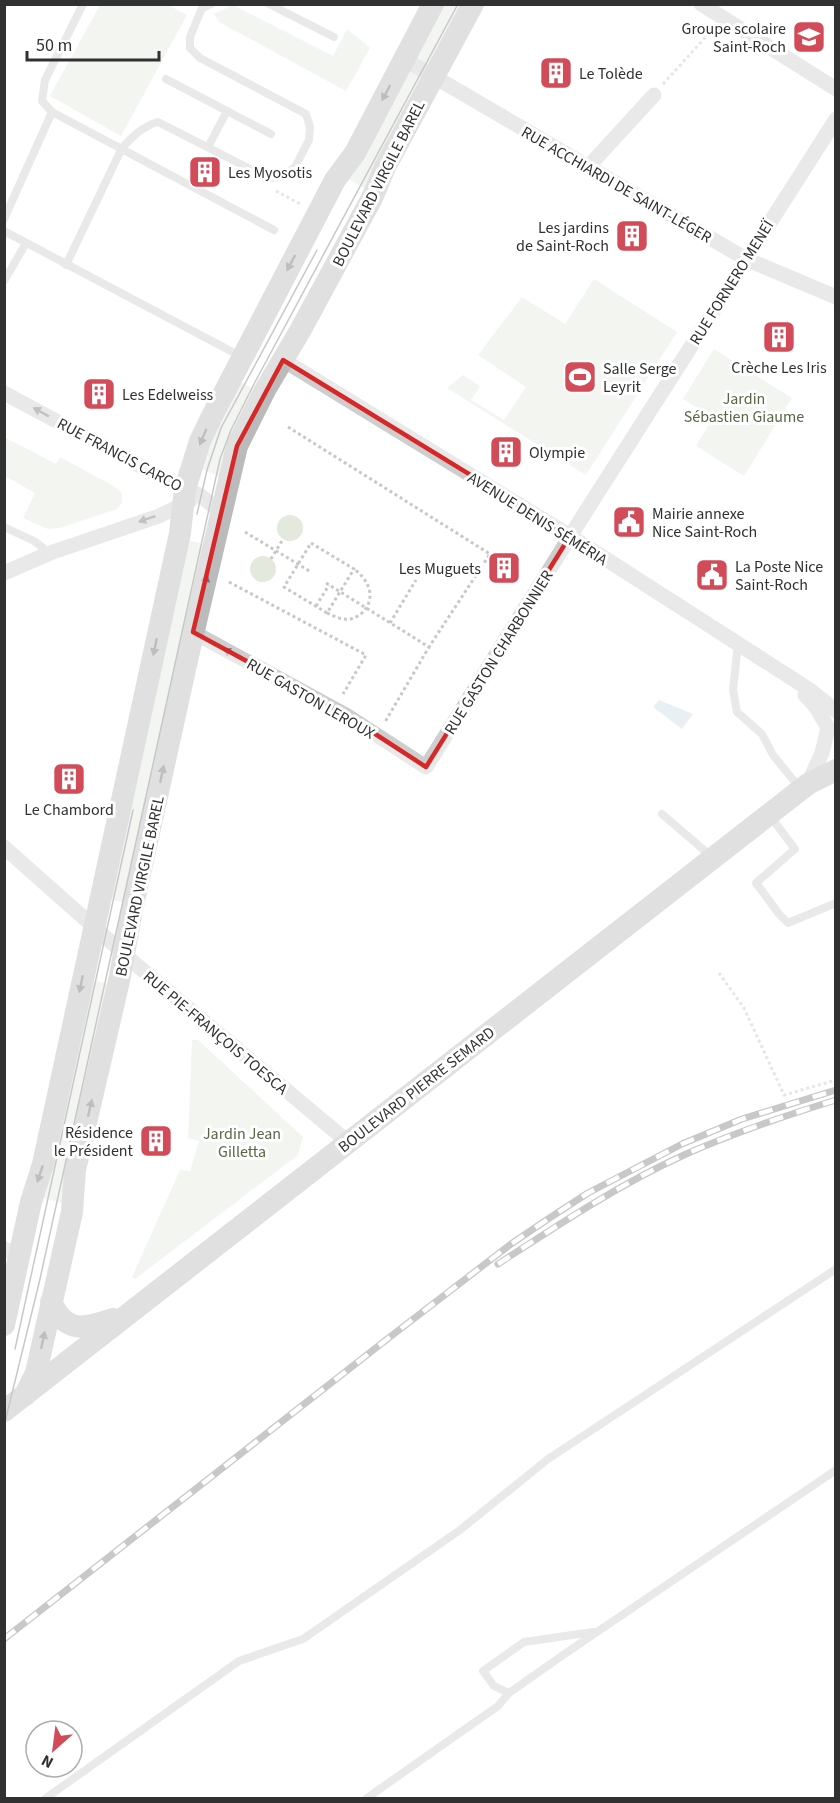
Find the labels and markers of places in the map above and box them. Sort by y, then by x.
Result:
place label: Groupe scolaire Saint-Roch [682,18,786,58]
school or university icon: Groupe scolaire Saint-Roch [791,19,827,55]
building icon: Le Tolède [538,55,574,91]
place label: Le Tolède [579,63,643,85]
building icon: Les Myosotis [187,154,223,190]
place label: Les Myosotis [228,162,313,184]
place label: Les jardins de Saint-Roch [516,217,609,257]
building icon: Les jardins de Saint-Roch [614,218,650,254]
building icon: Crèche Les Iris [761,319,797,355]
place label: Crèche Les Iris [731,357,827,379]
place label: Salle Serge Leyrit [603,358,677,398]
sports icon: Salle Serge Leyrit [562,359,598,395]
building icon: Les Edelweiss [81,376,117,412]
place label: Les Edelweiss [122,384,214,406]
building icon: Olympie [488,434,524,470]
place label: Olympie [529,442,585,464]
place label: Mairie annexe Nice Saint-Roch [652,503,757,543]
public building icon: Mairie annexe Nice Saint-Roch [611,504,647,540]
building icon: Les Muguets [486,550,522,586]
place label: La Poste Nice Saint-Roch [735,556,823,596]
public building icon: La Poste Nice Saint-Roch [694,557,730,593]
place label: Les Muguets [399,558,481,580]
building icon: Le Chambord [51,761,87,797]
place label: Le Chambord [24,799,114,821]
place label: Résidence le Président [54,1122,134,1162]
building icon: Résidence le Président [138,1123,174,1159]

